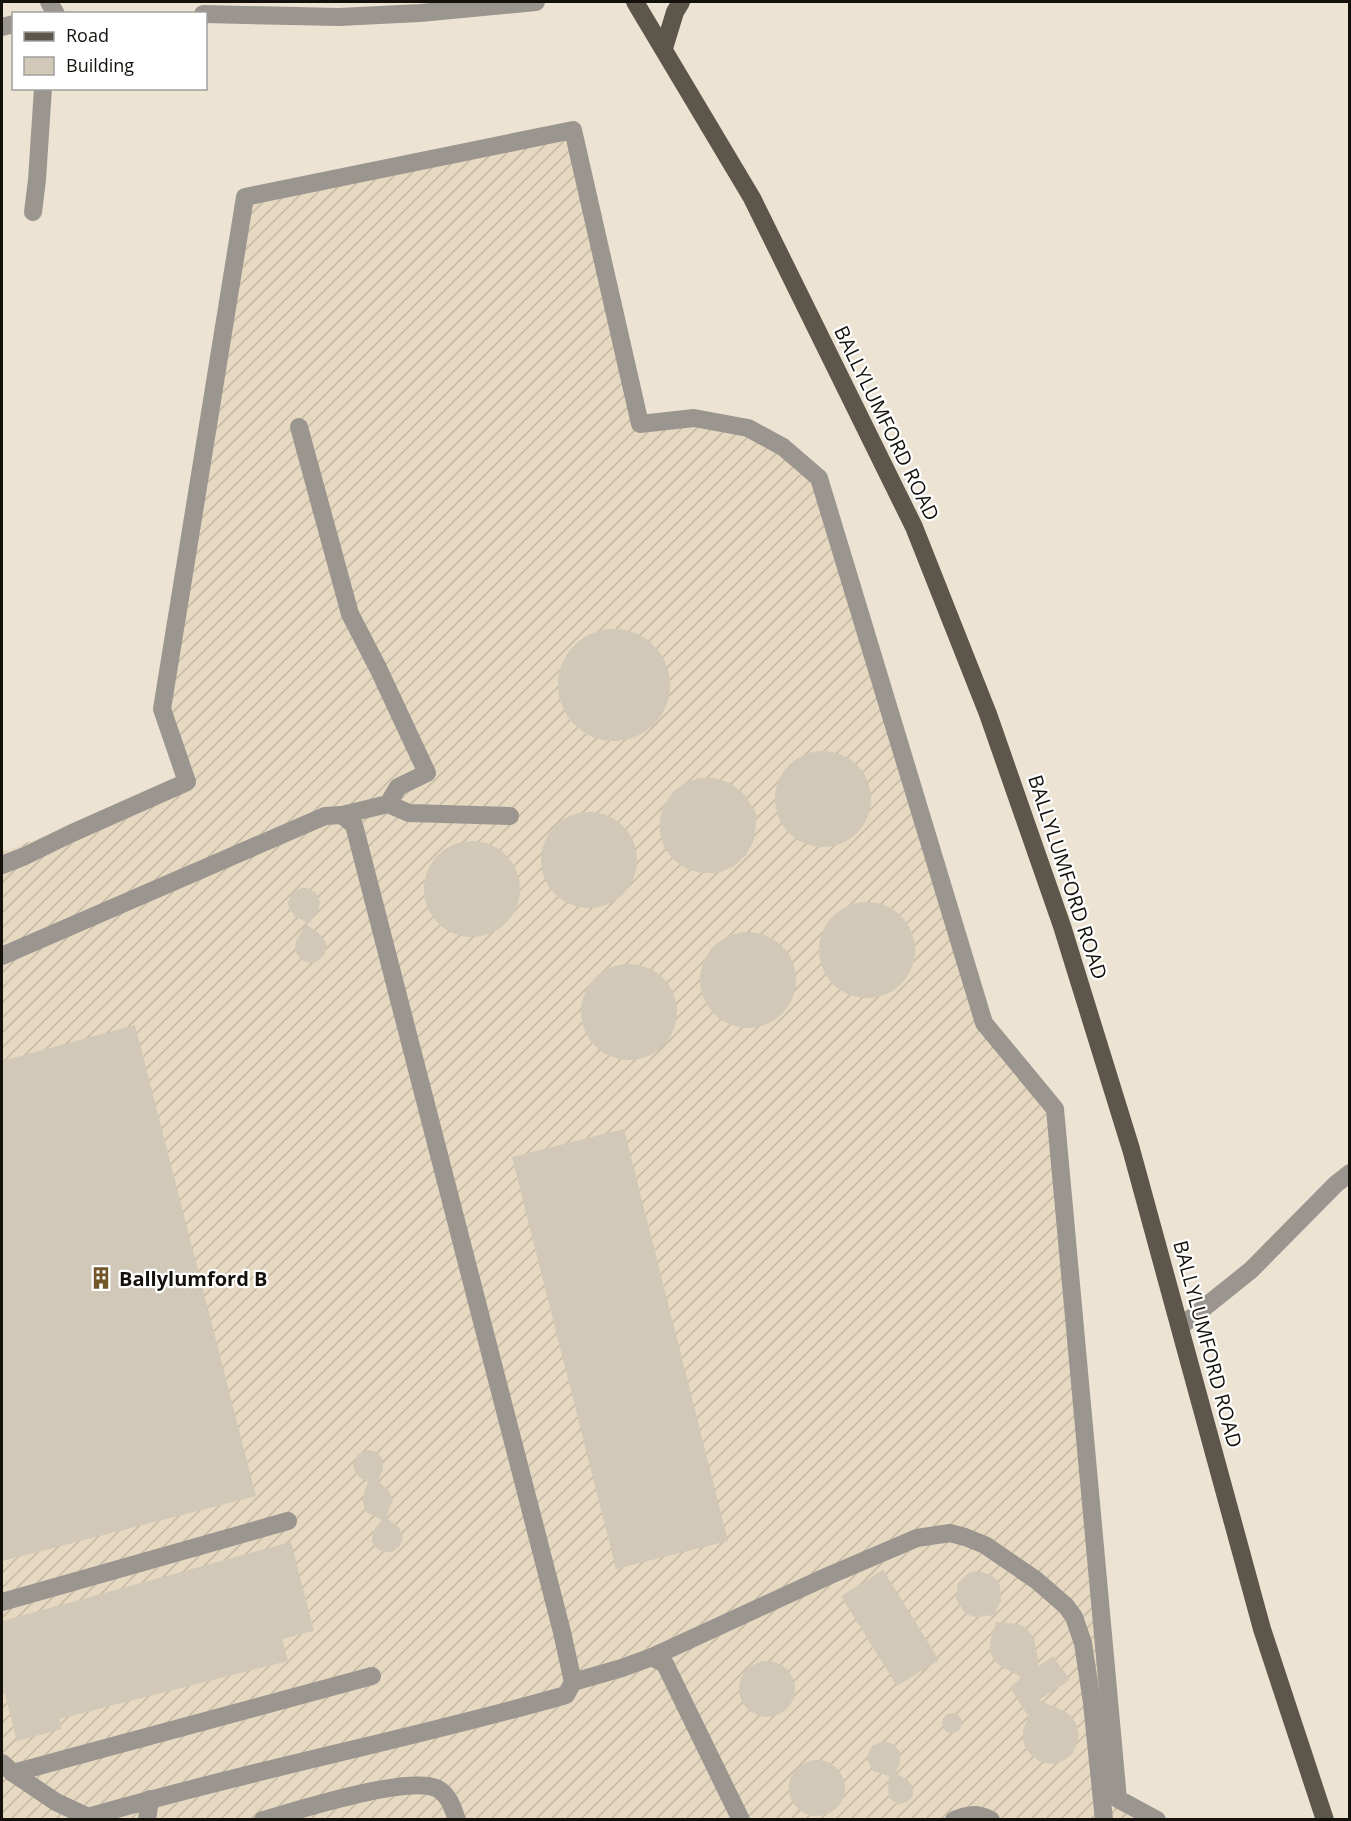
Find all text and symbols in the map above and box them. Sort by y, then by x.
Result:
legend [12,12,207,90]
text: Road [66,23,109,47]
text: Building [66,53,134,77]
street label: BALLYLUMFORD ROAD [828,321,946,525]
street label: BALLYLUMFORD ROAD [1022,771,1114,983]
street label: BALLYLUMFORD ROAD [1167,1237,1249,1451]
building icon: Ballylumford B [88,1265,114,1291]
place label: Ballylumford B [119,1265,268,1292]

